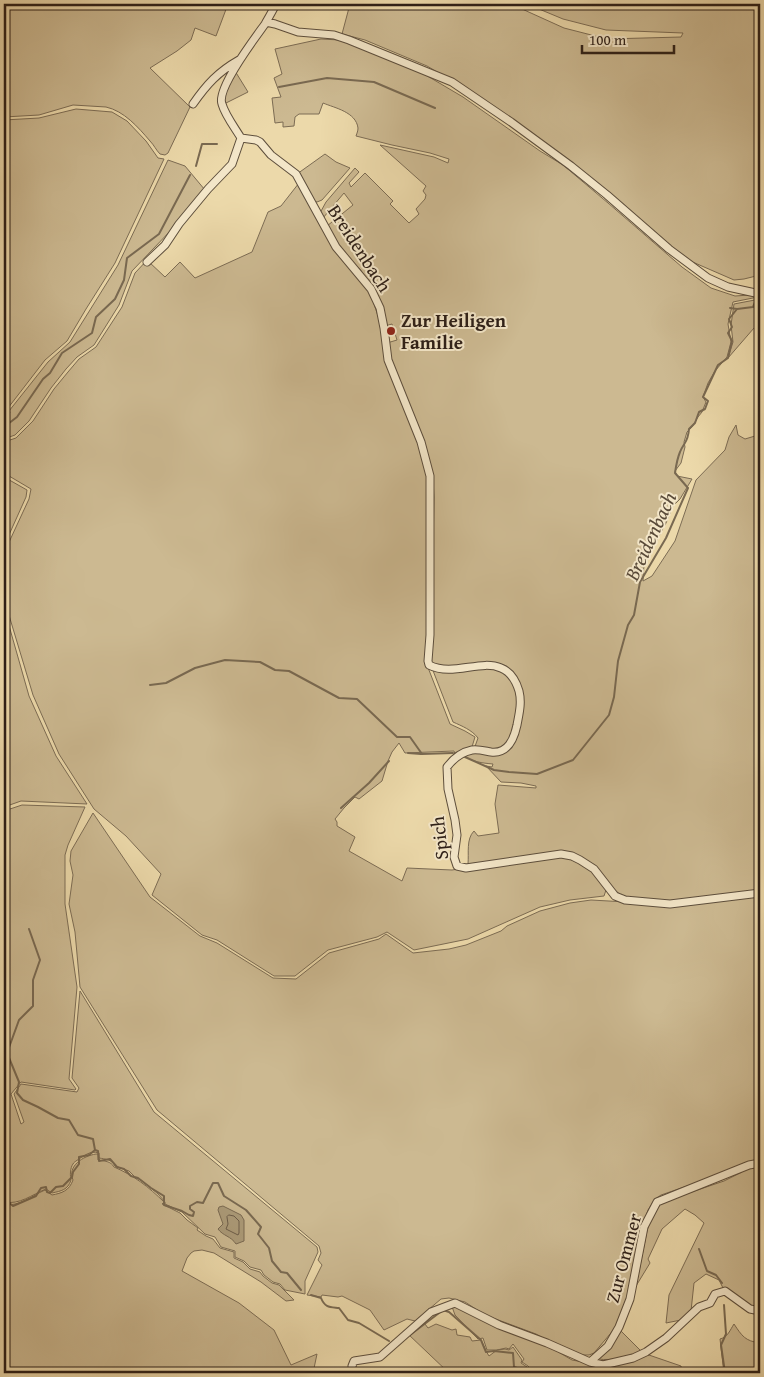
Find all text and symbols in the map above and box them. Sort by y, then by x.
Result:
scale bar [582,22,674,54]
text: 100 m [589,29,627,50]
street label: Breidenbach [321,198,399,298]
place label: Zur Heiligen Familie [401,306,507,356]
marker: Zur Heiligen Familie [385,325,397,337]
water label: Breidenbach [616,487,683,586]
street label: Spich [423,814,455,861]
street label: Zur Ommer [598,1210,648,1306]

